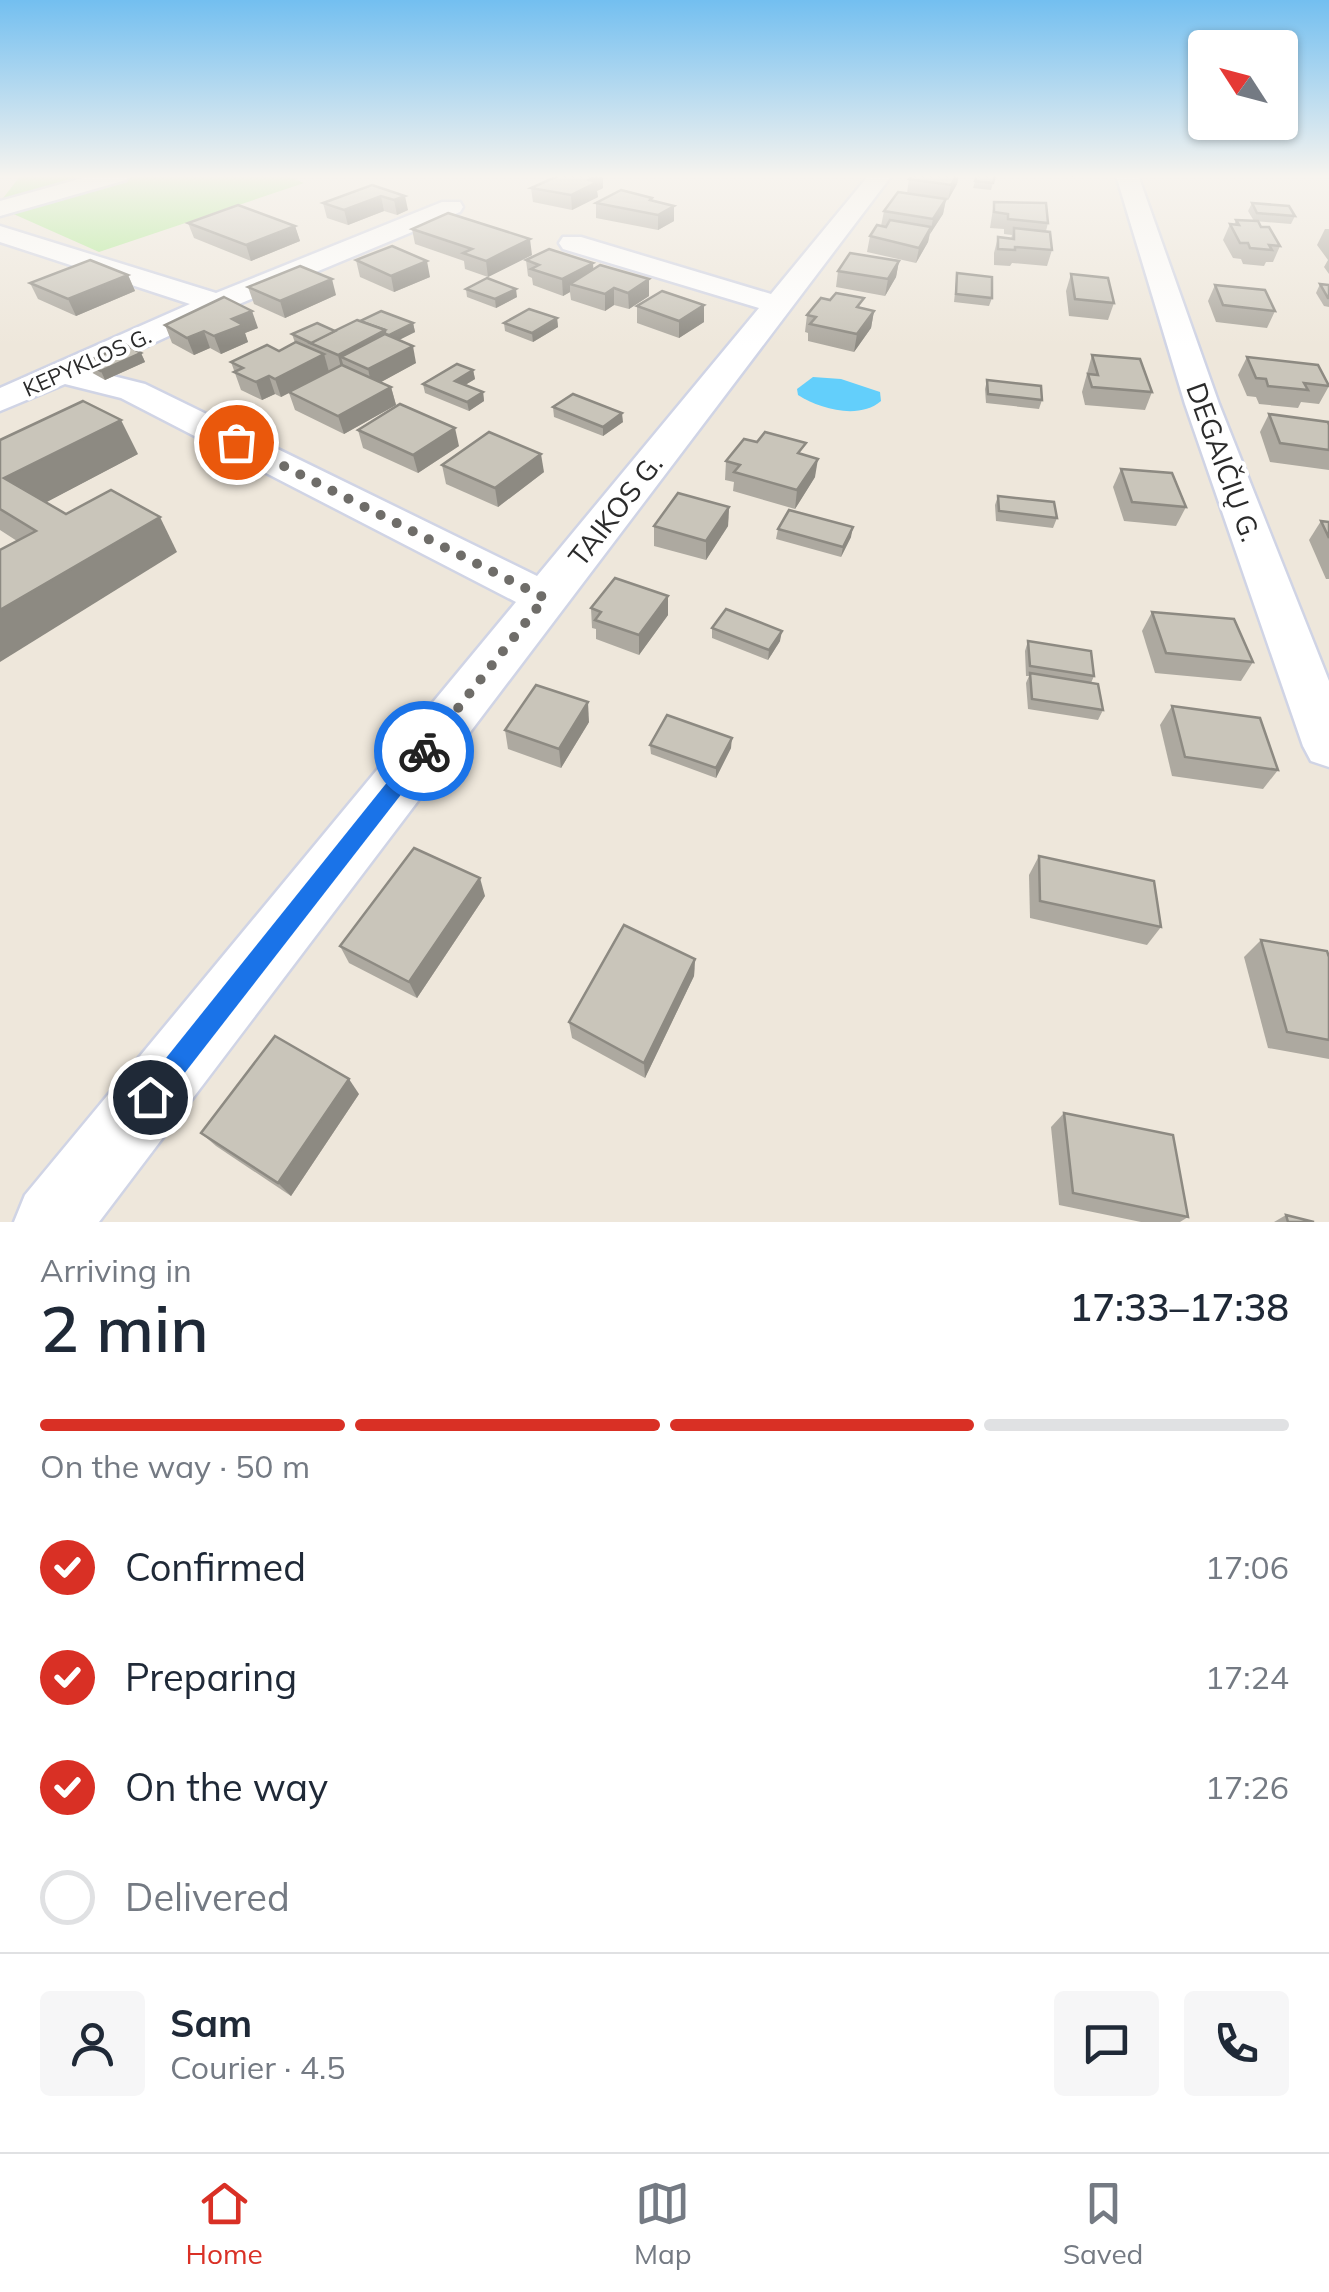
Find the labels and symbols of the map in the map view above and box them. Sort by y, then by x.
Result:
north arrow [1188,30,1298,140]
street label: KEPYKLOS G. [19,321,155,403]
street label: DEGAIČIŲ G. [1179,378,1269,546]
pin [194,400,279,485]
street label: TAIKOS G. [560,447,670,573]
courier [374,701,474,801]
pin [108,1055,193,1140]

